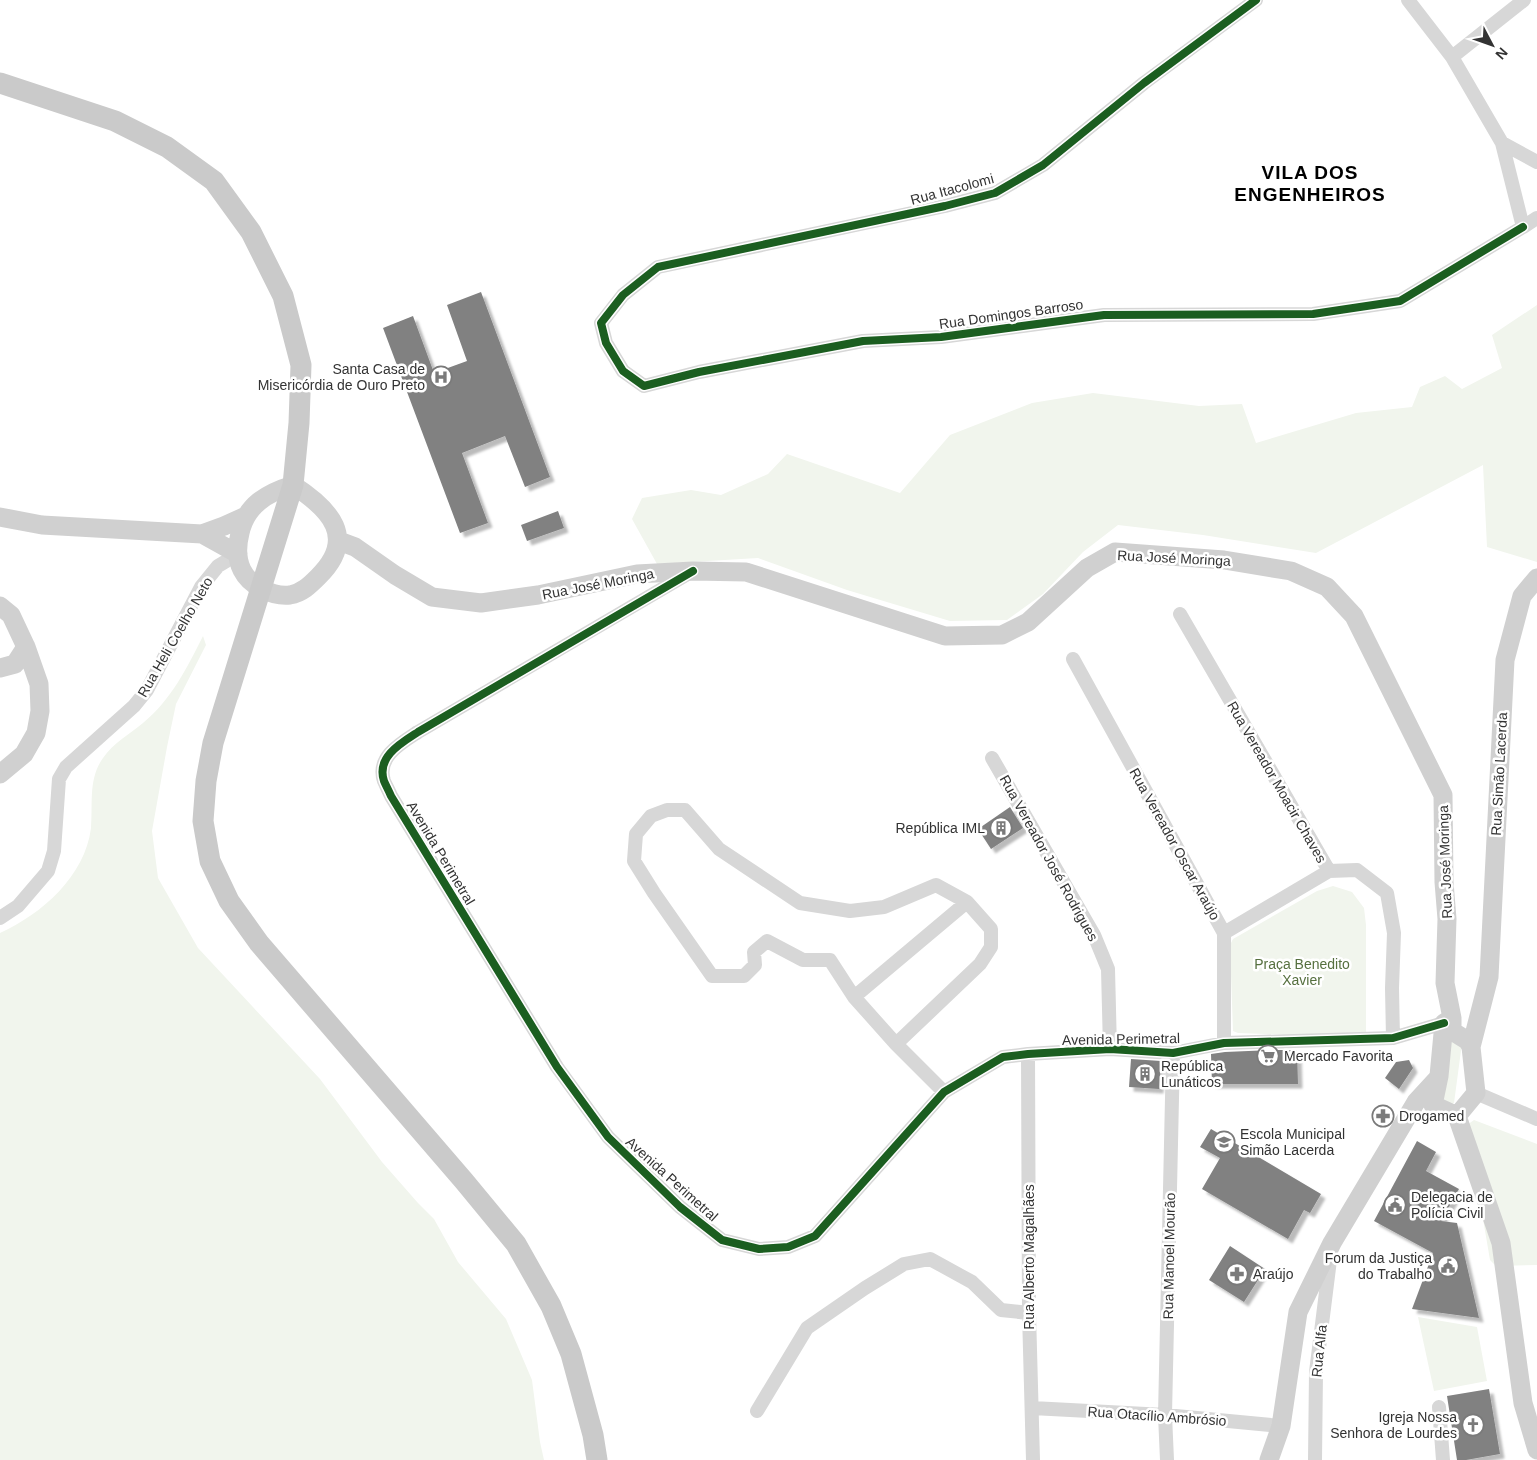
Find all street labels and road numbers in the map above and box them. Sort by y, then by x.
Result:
street label: Rua Itacolomi [909,170,995,208]
street label: Rua Domingos Barroso [938,296,1084,332]
street label: Rua José Moringa [1117,547,1231,569]
street label: Rua José Moringa [541,565,655,603]
street label: Rua Heli Coelho Neto [134,574,216,700]
street label: Rua Vereador Moacir Chaves [1224,698,1330,866]
street label: Rua Simão Lacerda [1488,712,1510,836]
street label: Rua Vereador Oscar Araújo [1126,765,1224,923]
street label: Rua Vereador José Rodrigues [997,772,1101,944]
street label: Avenida Perimetral [404,798,478,908]
street label: Rua José Moringa [1435,805,1455,919]
street label: Avenida Perimetral [1062,1030,1180,1048]
street label: Avenida Perimetral [623,1134,721,1224]
street label: Rua Alberto Magalhães [1021,1184,1037,1330]
street label: Rua Manoel Mourão [1160,1192,1178,1320]
street label: Rua Alfa [1308,1324,1330,1378]
street label: Rua Otacílio Ambrósio [1087,1403,1227,1429]

